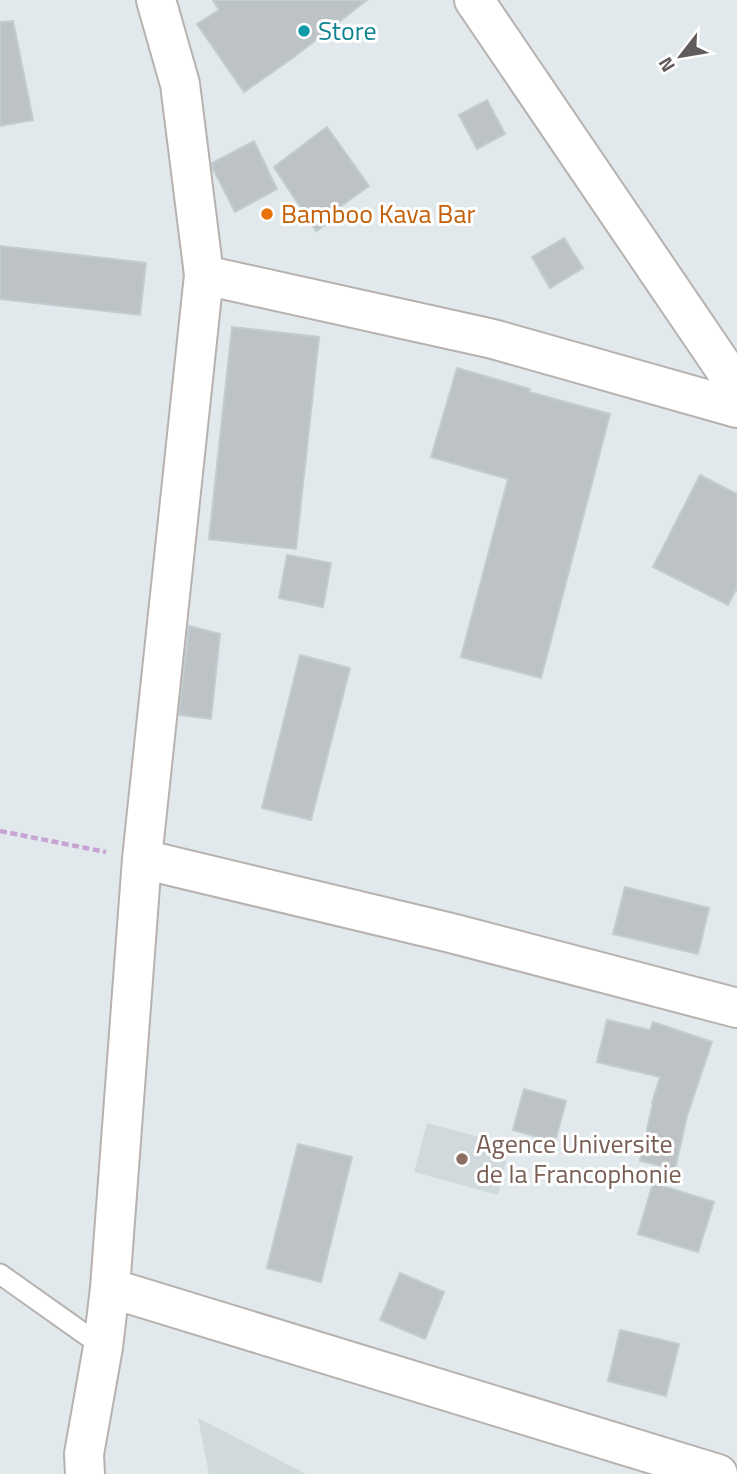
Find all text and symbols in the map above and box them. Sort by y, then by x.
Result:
place label: Store [318,11,377,50]
north arrow [646,21,716,91]
marker: Store [296,23,312,39]
text: N [650,52,682,78]
place label: Bamboo Kava Bar [281,194,475,233]
marker: Bamboo Kava Bar [259,206,275,222]
place label: Agence Universite de la Francophonie [476,1124,682,1193]
marker: Agence Universite de la Francophonie [454,1151,470,1167]

